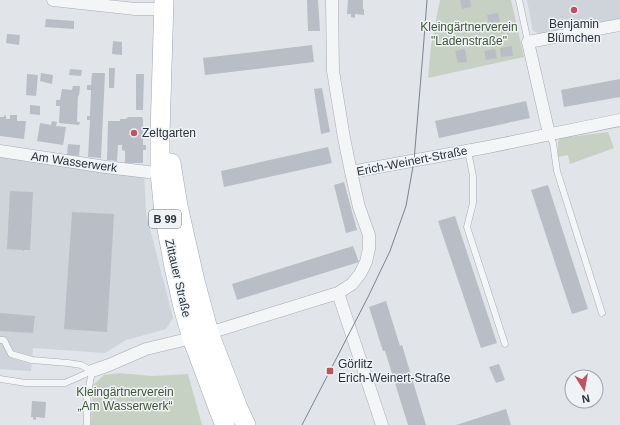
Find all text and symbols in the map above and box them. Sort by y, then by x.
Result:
marker: Benjamin Blümchen [569,5,579,15]
place label: Benjamin Blümchen [547,17,601,45]
park label: Kleingärtnerverein "Ladenstraße" [420,20,518,48]
place label: Zeltgarten [142,126,196,140]
marker: Zeltgarten [129,128,139,138]
street label: Erich-Weinert-Straße [355,143,469,179]
street label: Am Wasserwerk [30,149,119,175]
road number: B 99 [149,210,181,228]
street label: Zittauer Straße [162,237,194,319]
place label: Görlitz Erich-Weinert-Straße [338,357,451,385]
marker: Görlitz Erich-Weinert-Straße [325,366,335,376]
north arrow [564,369,604,409]
park label: Kleingärtnerverein „Am Wasserwerk“ [76,385,174,413]
text: N [581,392,591,405]

